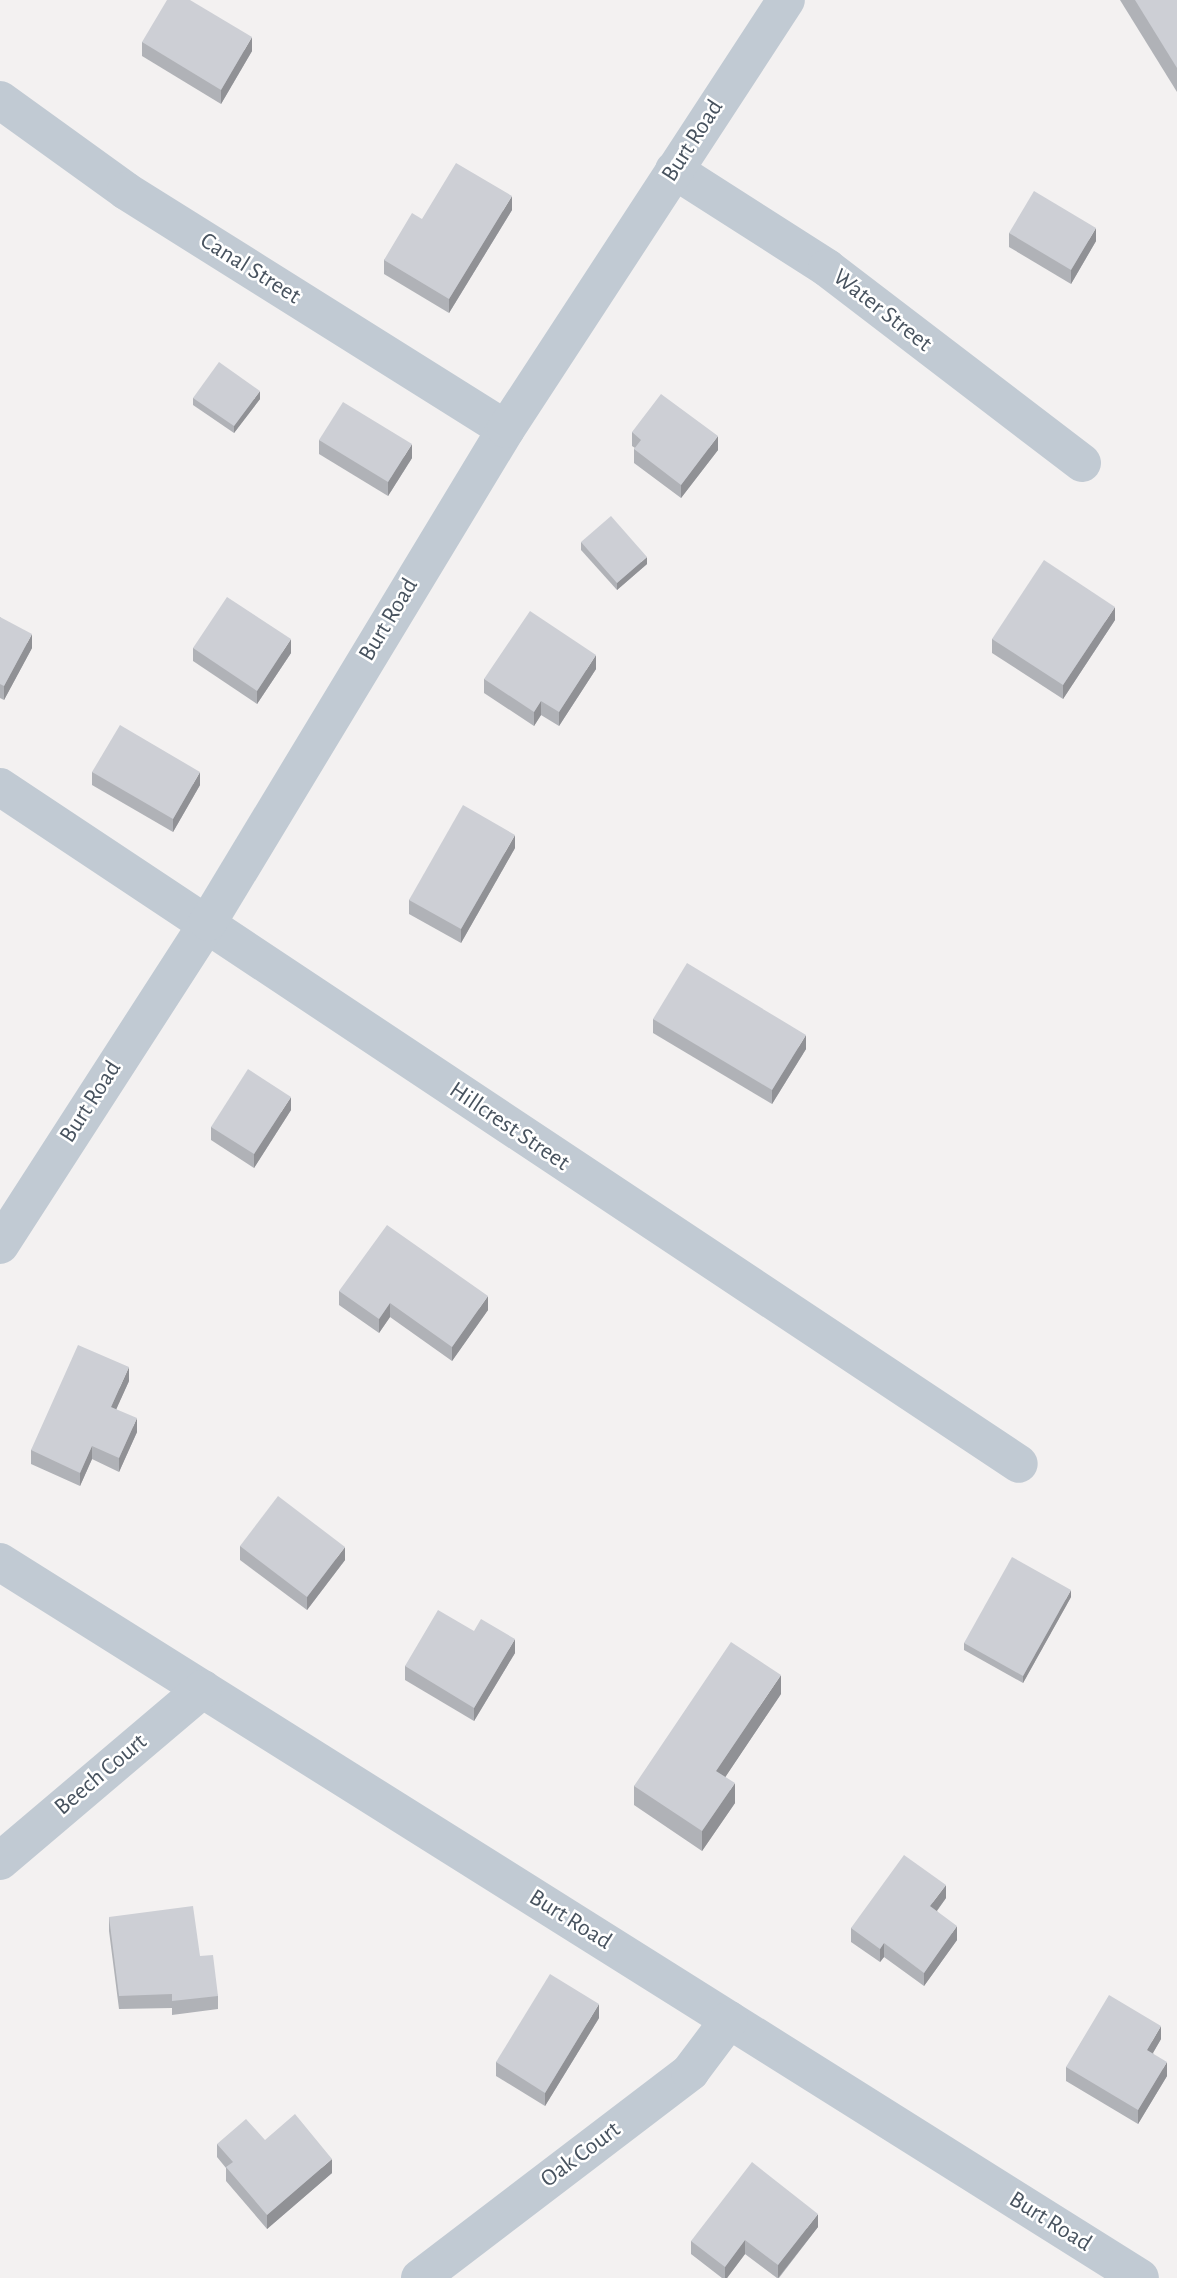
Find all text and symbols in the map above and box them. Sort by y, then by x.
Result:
street label: Burt Road [656,95,730,187]
street label: Canal Street [194,227,306,311]
street label: Water Street [827,263,937,359]
street label: Burt Road [353,573,425,667]
street label: Burt Road [54,1056,128,1148]
street label: Hillcrest Street [443,1076,575,1178]
street label: Beech Court [49,1728,153,1822]
street label: Burt Road [523,1883,617,1957]
street label: Oak Court [535,2116,627,2194]
street label: Burt Road [1003,2185,1097,2259]

